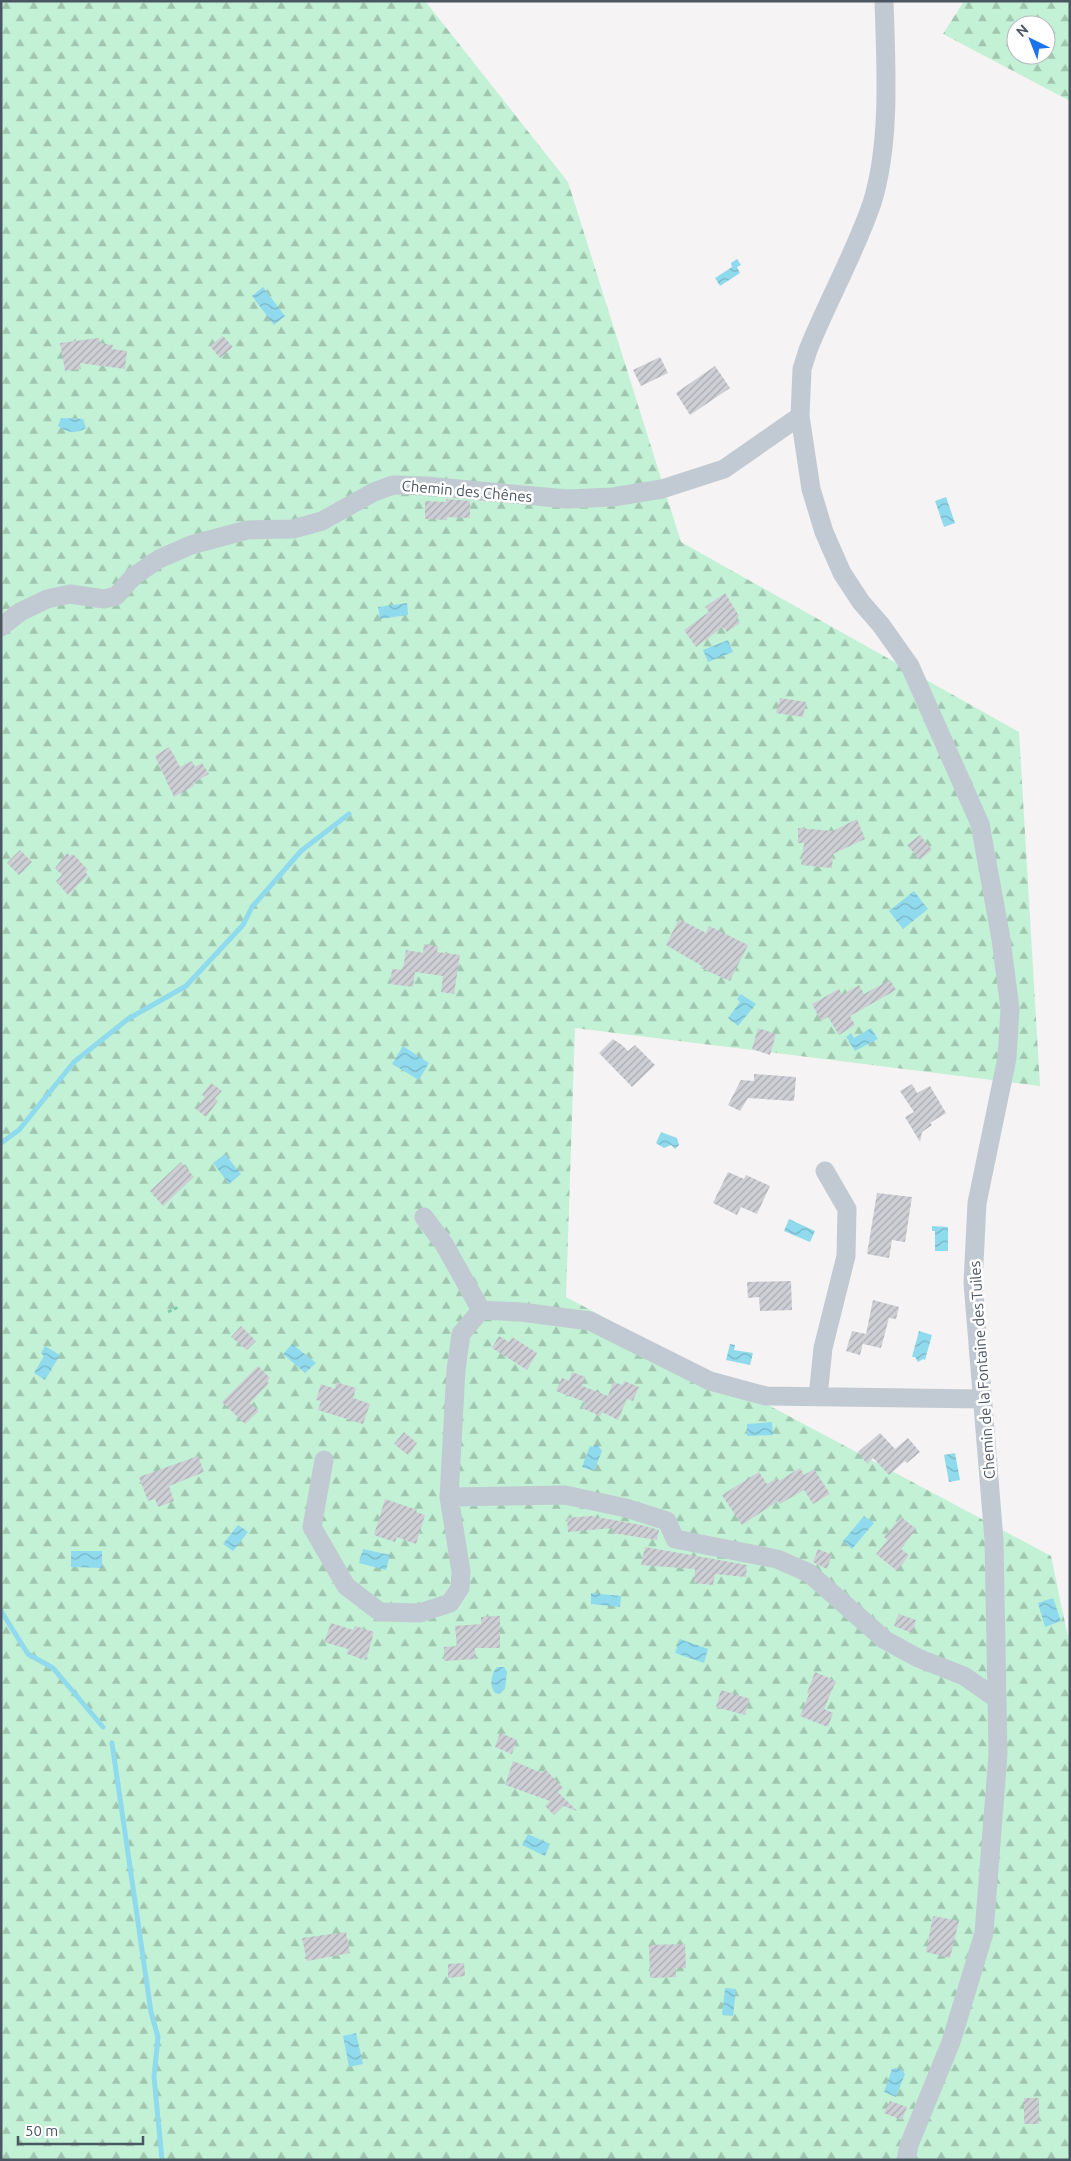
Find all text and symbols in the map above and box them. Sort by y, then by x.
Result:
north arrow [1006,15,1056,65]
text: N [1013,21,1031,40]
street label: Chemin des Chênes [401,477,533,505]
street label: Chemin de la Fontaine des Tuiles [966,1260,998,1480]
scale bar [18,2114,142,2146]
text: 50 m [25,2122,58,2139]

